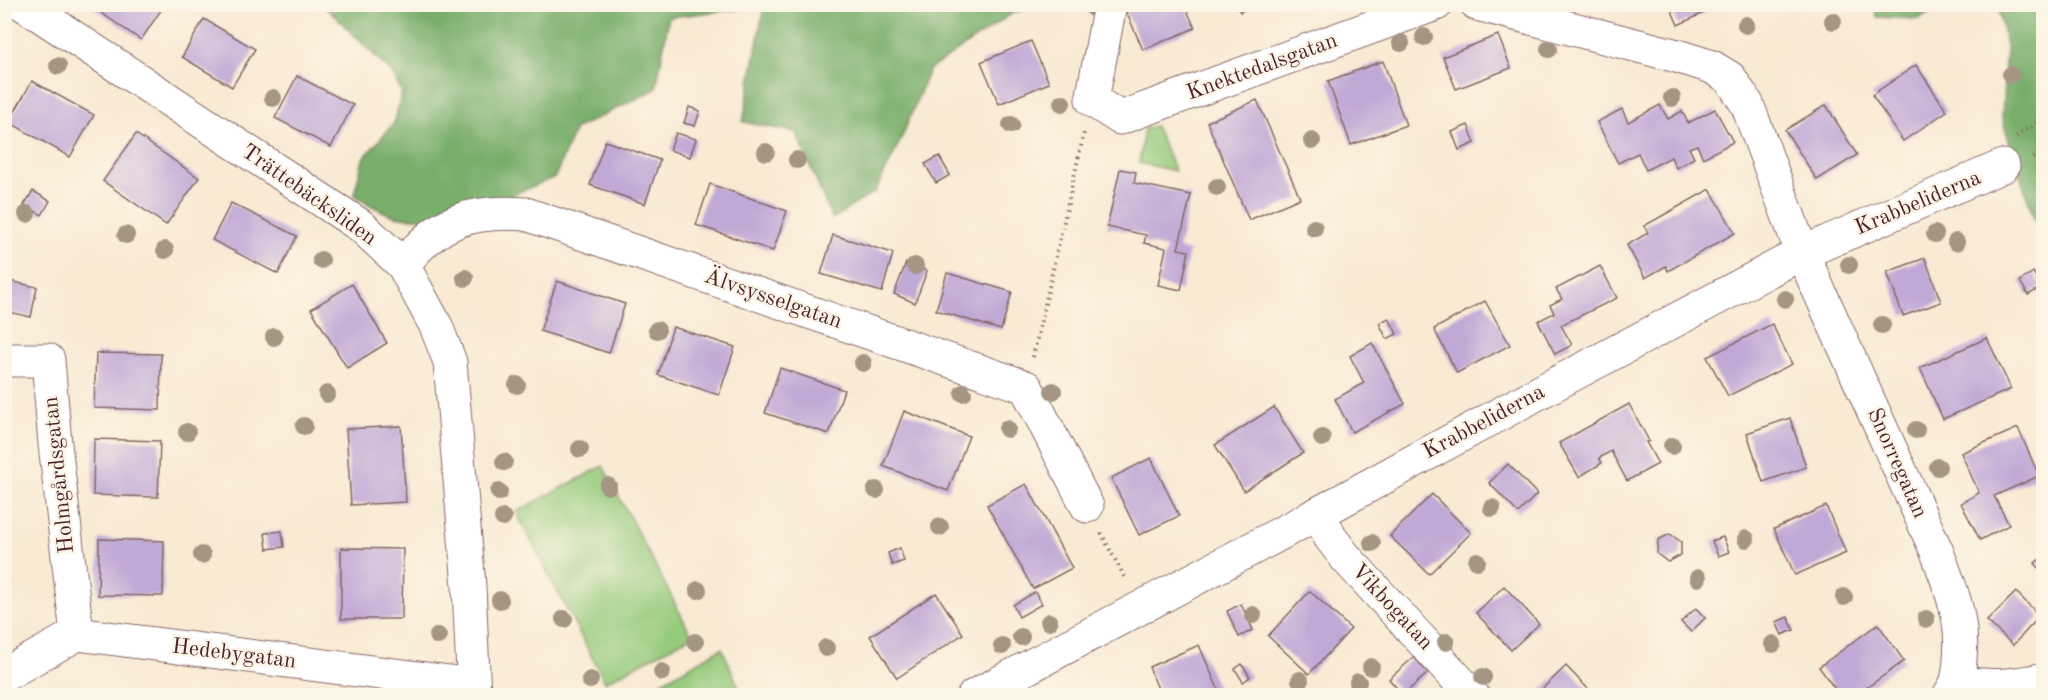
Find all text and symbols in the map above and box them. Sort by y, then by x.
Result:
street label: Knektedalsgatan [1184,29,1341,105]
street label: Trättebäcksliden [237,140,381,250]
street label: Krabbeliderna [1852,167,1984,239]
street label: Älvsysselgatan [701,262,846,333]
street label: Krabbeliderna [1419,381,1549,463]
street label: Holmgårdsgatan [40,395,78,555]
street label: Snorregatan [1863,405,1931,521]
street label: Vikbogatan [1347,560,1437,654]
street label: Hedebygatan [171,635,298,673]

